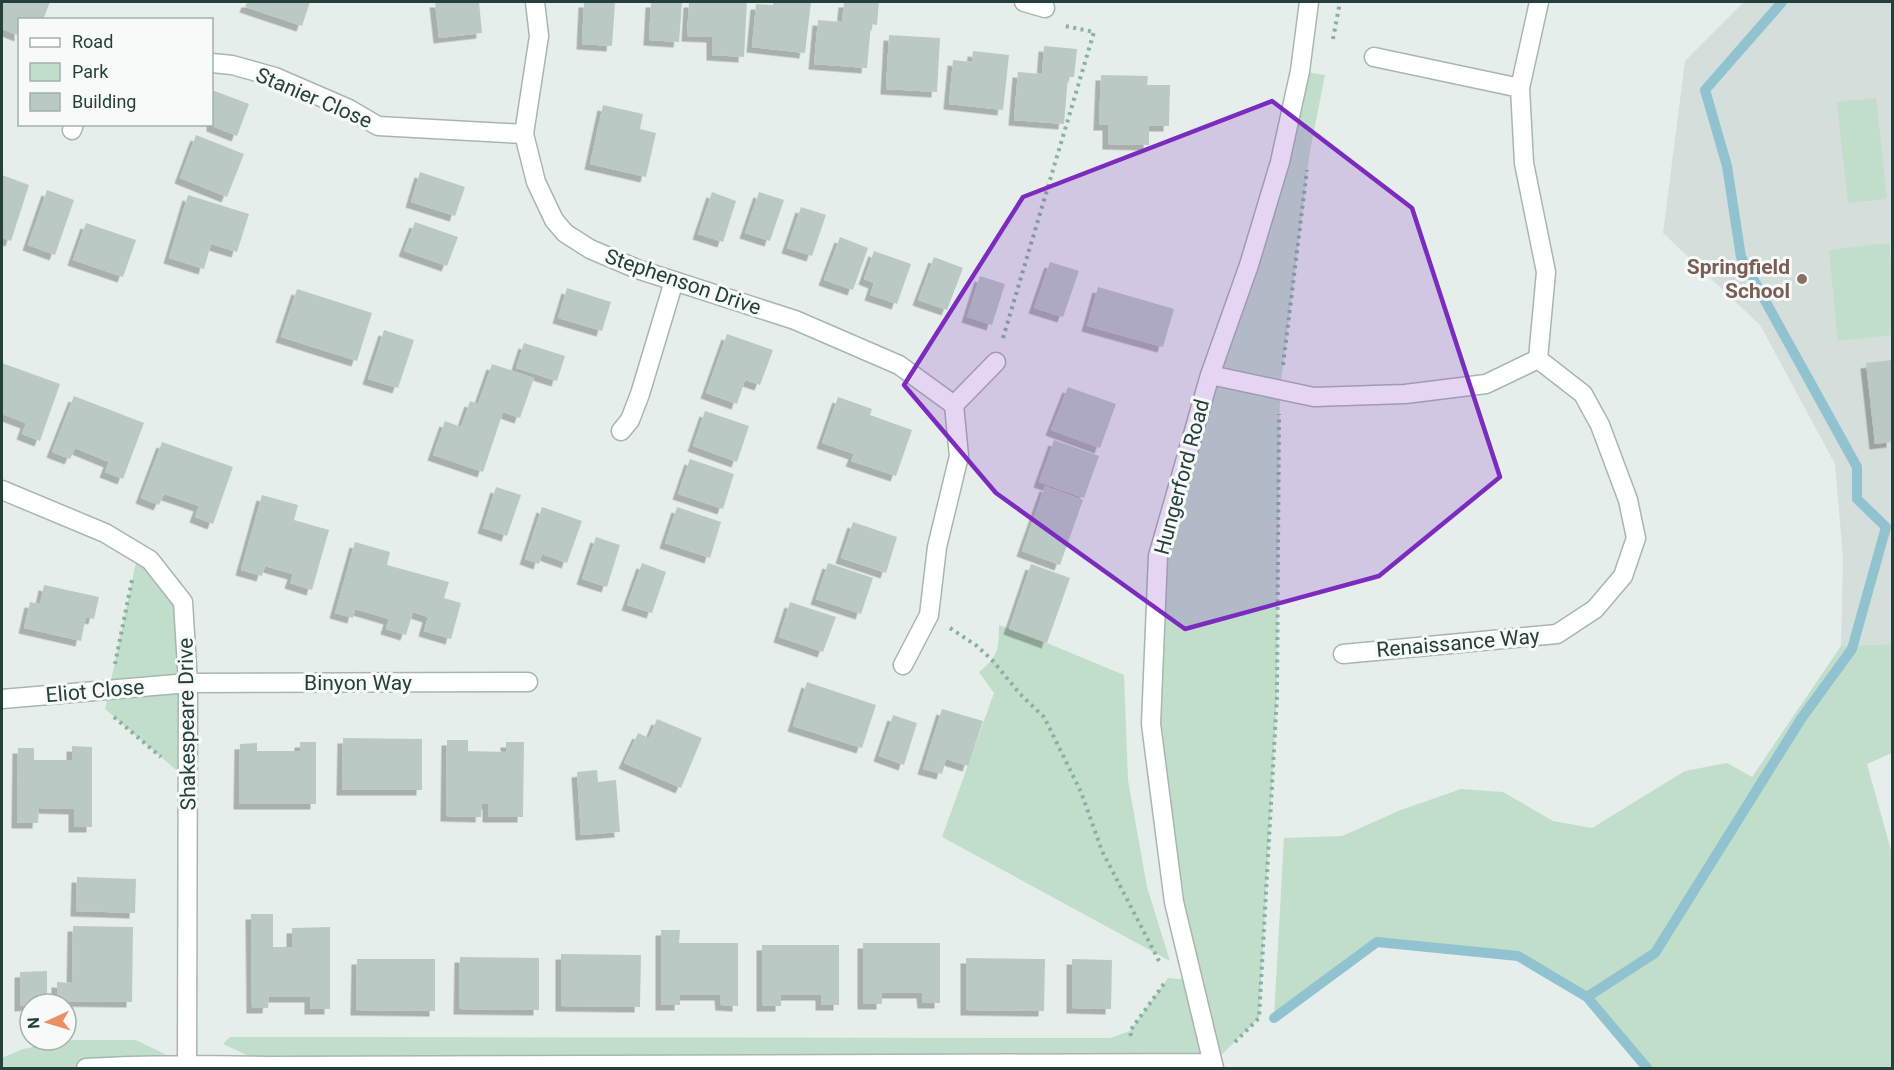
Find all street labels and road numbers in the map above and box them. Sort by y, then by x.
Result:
street label: Stanier Close [252,63,376,133]
street label: Stephenson Drive [602,244,764,320]
street label: Hungerford Road [1150,397,1214,557]
street label: Renaissance Way [1375,624,1541,662]
street label: Shakespeare Drive [173,637,201,811]
street label: Binyon Way [304,671,412,695]
street label: Eliot Close [45,675,145,707]

